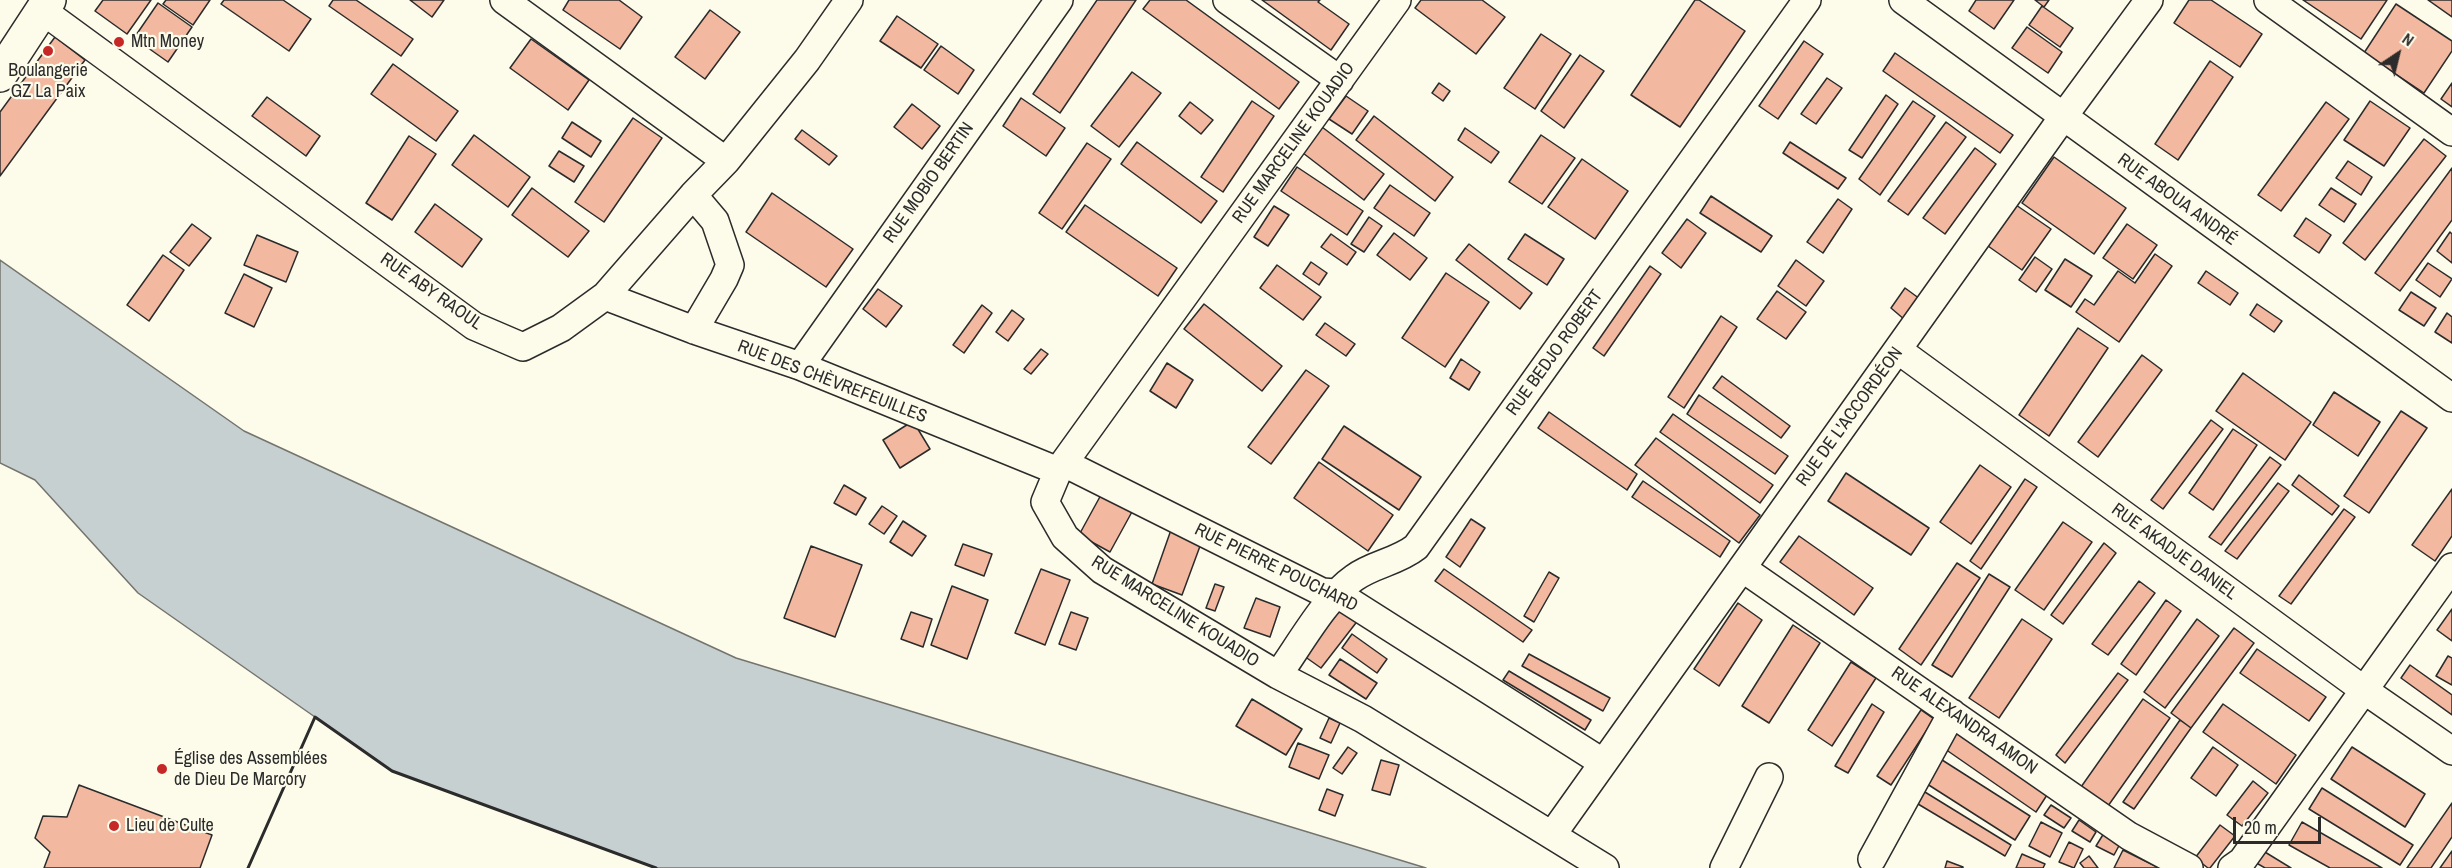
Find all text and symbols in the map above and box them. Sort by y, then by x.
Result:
north arrow [2368,24,2428,84]
text: N [2398,28,2419,51]
place label: Mtn Money [131,31,204,53]
marker: Mtn Money [112,35,126,49]
marker: Boulangerie GZ La Paix [41,44,55,58]
street label: RUE MARCELINE KOUADIO [1228,58,1360,228]
place label: Boulangerie GZ La Paix [8,60,88,103]
street label: RUE MOBIO BERTIN [879,118,979,248]
street label: RUE ABOUA ANDRÉ [2113,149,2241,251]
street label: RUE ABY RAOUL [376,249,486,335]
street label: RUE BEDJO ROBERT [1502,286,1608,420]
street label: RUE DES CHÈVREFEUILLES [734,336,930,428]
street label: RUE DE L'ACCORDÉON [1792,343,1908,491]
street label: RUE AKADJE DANIEL [2107,499,2241,605]
street label: RUE PIERRE POUCHARD [1191,519,1361,617]
street label: RUE MARCELINE KOUADIO [1087,552,1263,672]
street label: RUE ALEXANDRA AMON [1887,663,2041,779]
place label: Église des Assemblées de Dieu De Marcory [174,748,327,790]
marker: Église des Assemblées de Dieu De Marcory [155,762,169,776]
scale bar [2236,805,2324,843]
place label: Lieu de Culte [126,815,214,837]
text: 20 m [2244,815,2277,840]
marker: Lieu de Culte [107,819,121,833]

